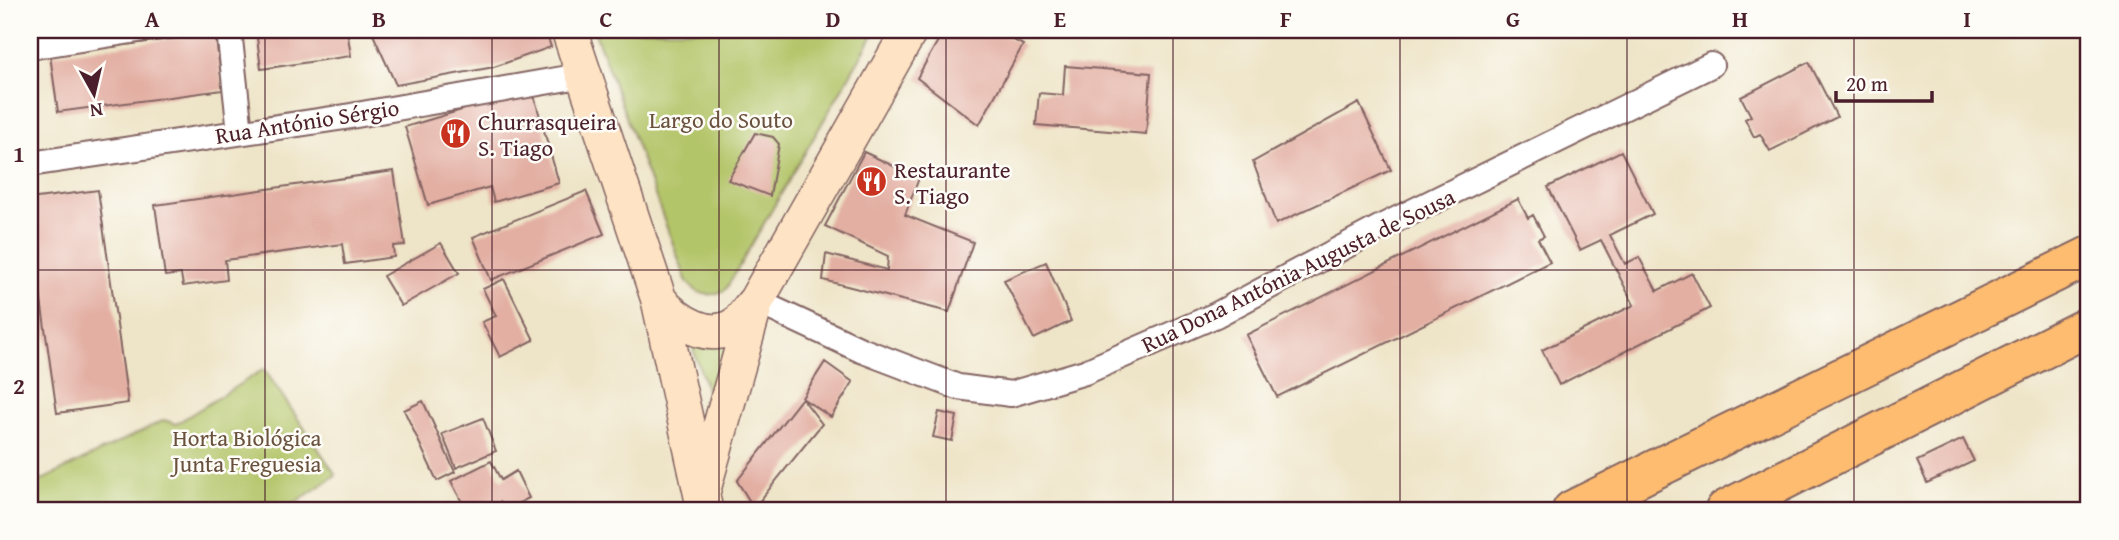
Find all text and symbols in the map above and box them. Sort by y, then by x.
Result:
text: A [145,2,160,35]
text: B [372,2,386,35]
text: C [599,2,613,35]
text: D [826,2,841,35]
text: E [1054,2,1066,35]
text: F [1280,2,1292,35]
text: G [1506,2,1520,35]
text: H [1732,2,1748,35]
text: I [1963,2,1971,35]
north arrow [60,60,130,130]
scale bar [1836,60,1932,104]
text: 20 m [1846,68,1888,99]
street label: Rua António Sérgio [213,90,401,152]
text: N [88,96,105,126]
park label: Largo do Souto [649,103,793,136]
place label: Churrasqueira S. Tiago [478,105,617,164]
restaurant icon: Churrasqueira S. Tiago [438,117,472,151]
text: 1 [13,137,25,170]
place label: Restaurante S. Tiago [894,153,1011,212]
restaurant icon: Restaurante S. Tiago [854,165,888,199]
street label: Rua Dona Antónia Augusta de Sousa [1136,179,1460,360]
text: 2 [13,369,25,402]
park label: Horta Biológica Junta Freguesia [170,421,322,480]

